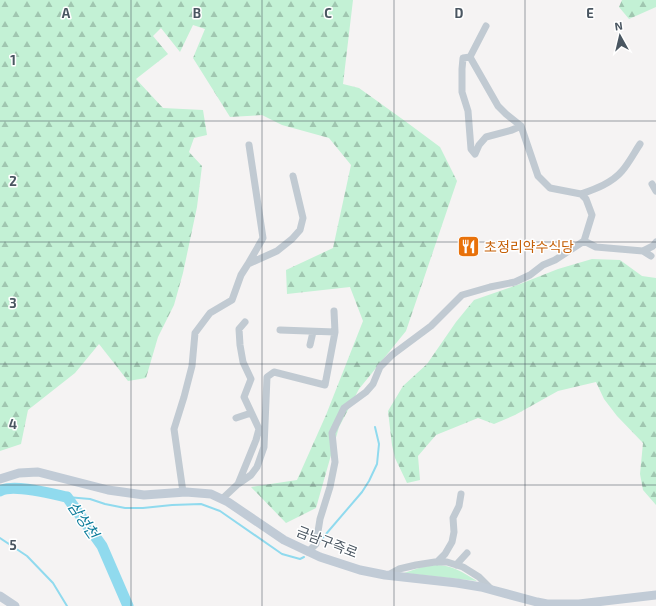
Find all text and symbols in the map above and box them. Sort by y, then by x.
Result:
text: A [62,5,71,21]
text: B [193,5,201,21]
text: C [324,5,332,21]
text: D [455,5,464,21]
text: E [586,5,594,21]
north arrow [600,16,640,56]
text: N [614,19,623,33]
text: 1 [10,52,16,68]
text: 2 [9,173,17,189]
restaurant icon: 초정리약수식당 [455,234,481,260]
place label: 초정리약수식당 [484,238,574,255]
text: 3 [9,295,17,311]
text: 4 [9,416,17,432]
water label: 삼성천 [65,497,104,543]
street label: 금남구즉로 [294,522,360,561]
text: 5 [9,537,17,553]

